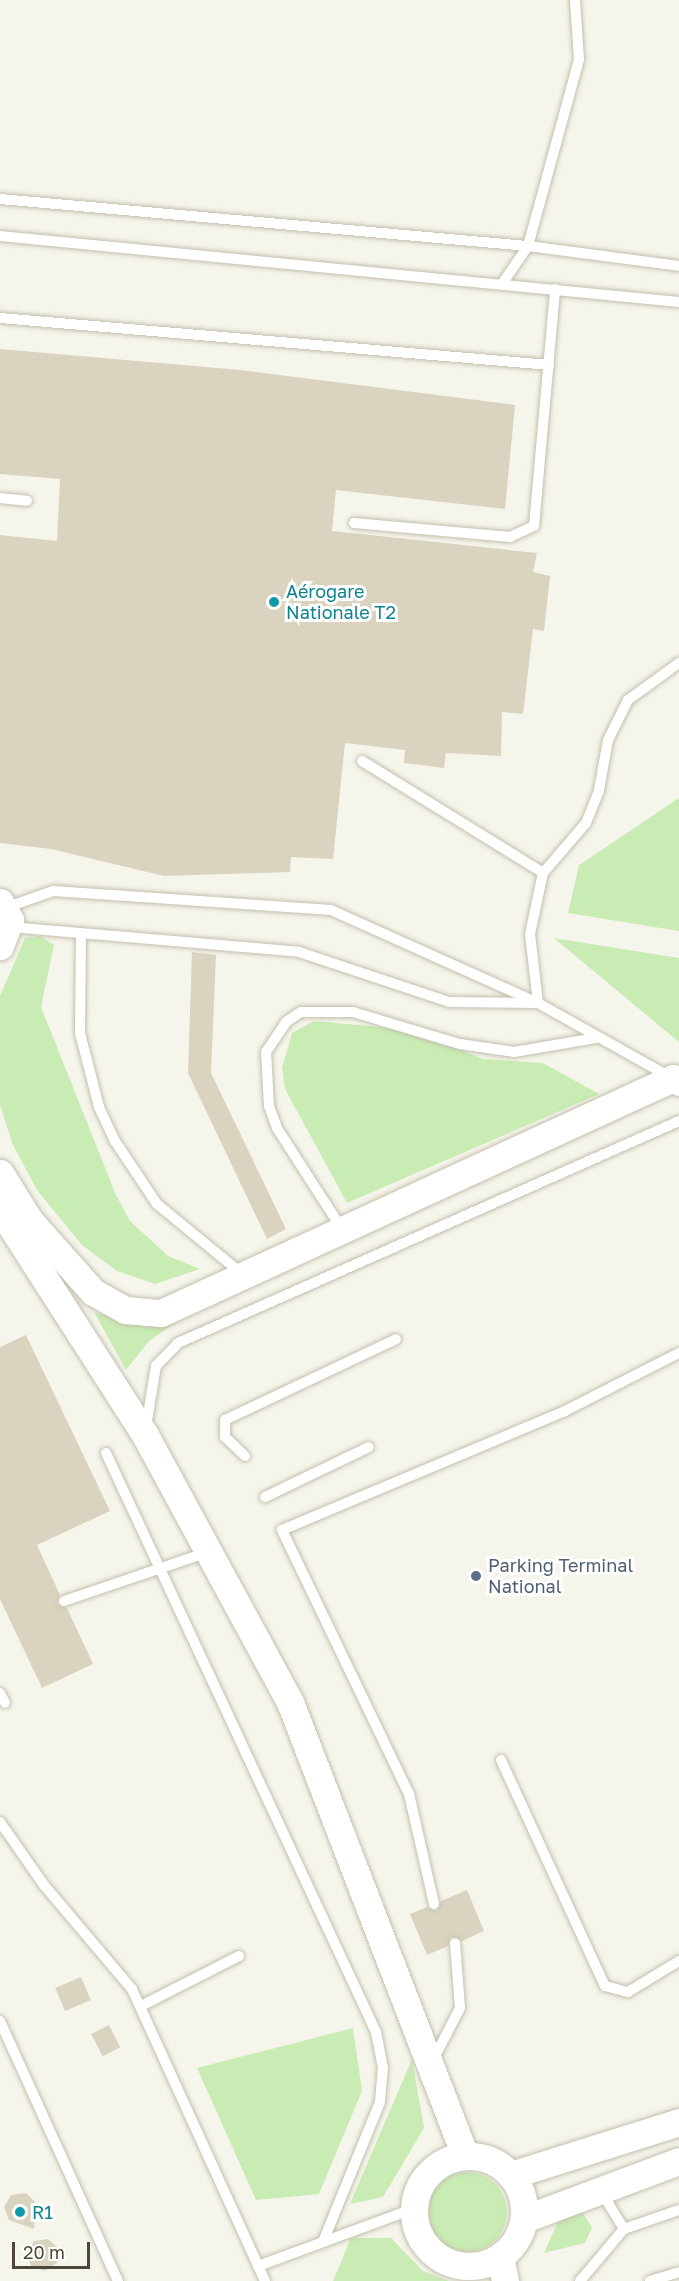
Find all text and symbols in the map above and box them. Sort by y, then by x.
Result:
place label: Aérogare Nationale T2 [286,581,396,624]
marker: Aérogare Nationale T2 [267,595,281,609]
place label: Parking Terminal National [488,1555,633,1598]
marker: Parking Terminal National [469,1569,483,1583]
place label: R1 [32,2201,53,2223]
marker: R1 [13,2205,27,2219]
scale bar [15,2230,93,2268]
text: 20 m [23,2241,65,2263]

